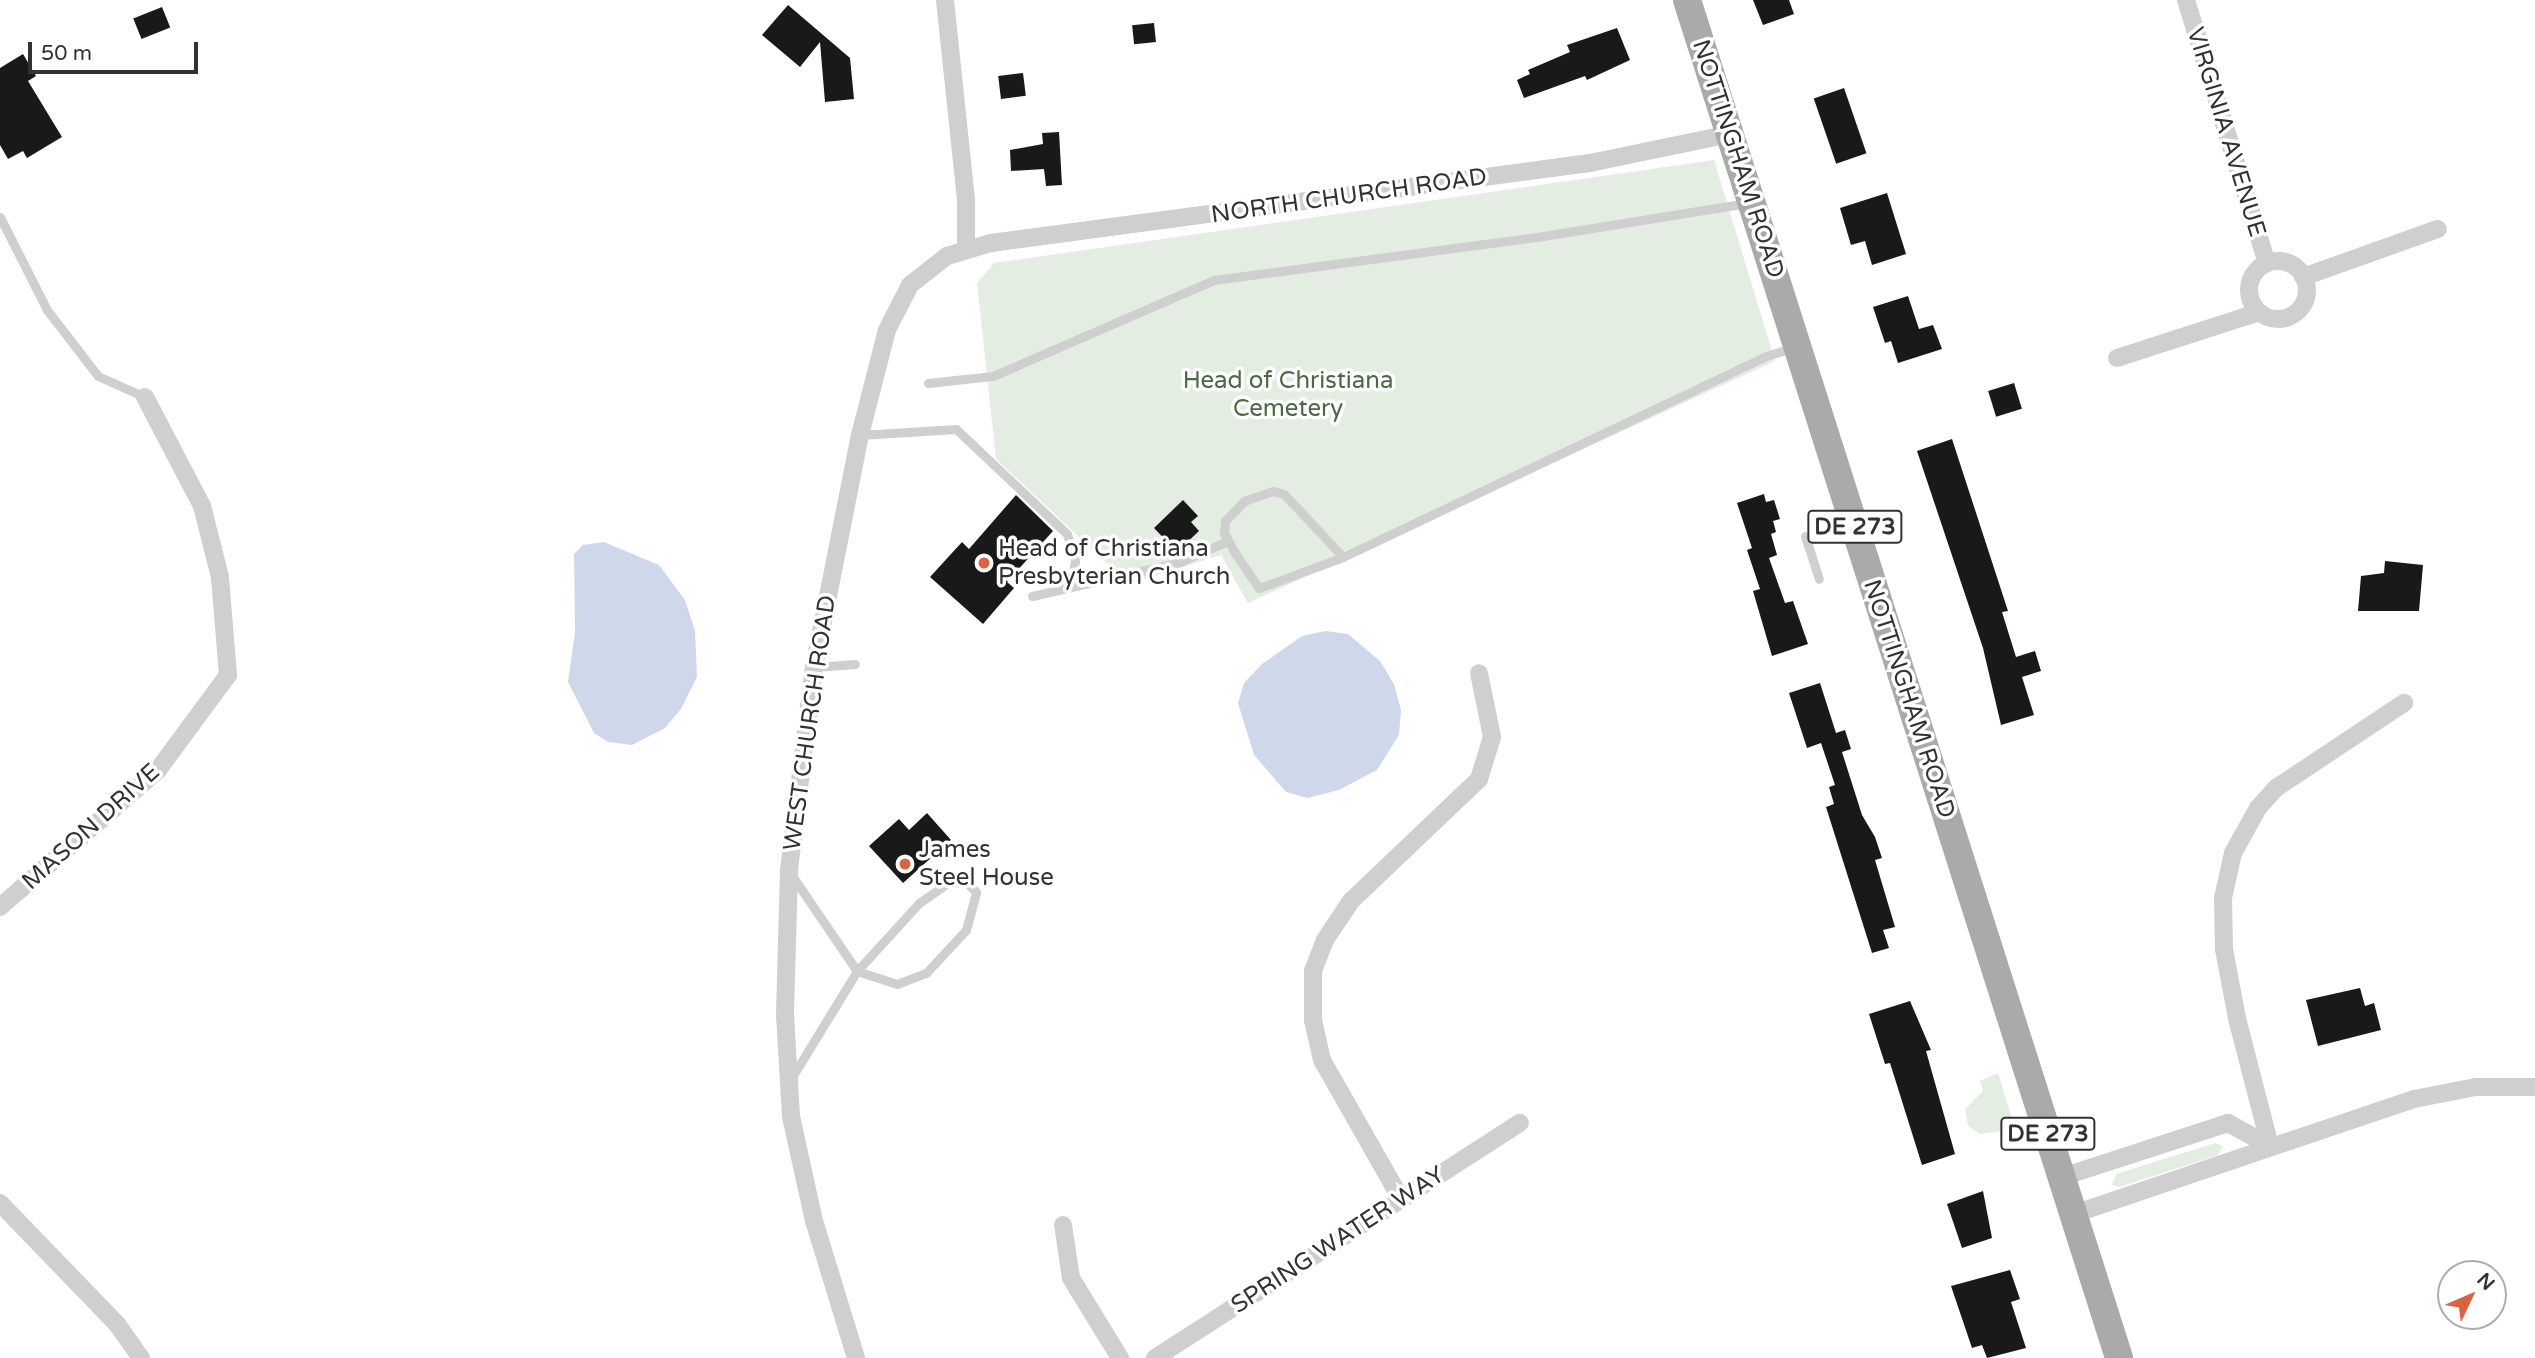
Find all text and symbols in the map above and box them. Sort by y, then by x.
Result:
street label: VIRGINIA AVENUE [2180,24,2272,240]
scale bar [32,28,201,72]
street label: NOTTINGHAM ROAD [1686,36,1790,282]
text: 50 m [41,41,92,66]
street label: NORTH CHURCH ROAD [1209,162,1489,230]
park label: Head of Christiana Cemetery [1183,367,1393,423]
road number: DE 273 [1806,508,1904,547]
place label: Head of Christiana Presbyterian Church [998,535,1230,591]
marker: Head of Christiana Presbyterian Church [976,555,992,571]
street label: NOTTINGHAM ROAD [1857,576,1961,822]
street label: WEST CHURCH ROAD [778,593,842,853]
street label: MASON DRIVE [16,758,166,896]
place label: James Steel House [919,836,1054,892]
marker: James Steel House [897,856,913,872]
road number: DE 273 [1999,1114,2097,1154]
street label: SPRING WATER WAY [1226,1160,1450,1320]
north arrow [2437,1260,2507,1330]
text: N [2472,1269,2499,1295]

